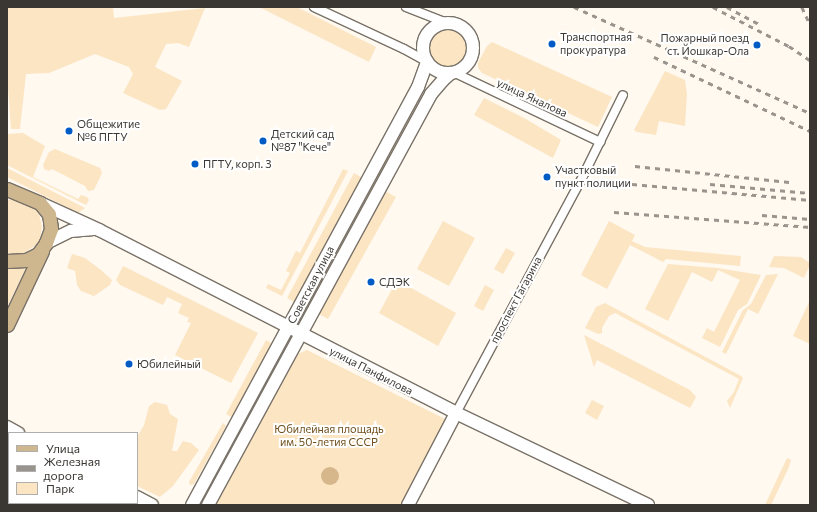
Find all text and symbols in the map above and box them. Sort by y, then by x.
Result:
place label: Транспортная прокуратура [560,31,632,57]
place label: Пожарный поезд ст. Йошкар-Ола [661,32,749,58]
marker: Транспортная прокуратура [547,39,557,49]
marker: Пожарный поезд ст. Йошкар-Ола [752,40,762,50]
street label: улица Яналова [495,76,569,120]
place label: Общежитие №6 ПГТУ [77,118,140,144]
marker: Общежитие №6 ПГТУ [64,126,74,136]
place label: Детский сад №87 "Кече" [271,128,334,154]
marker: Детский сад №87 "Кече" [258,136,268,146]
place label: ПГТУ, корп. 3 [203,157,271,171]
marker: ПГТУ, корп. 3 [190,159,200,169]
place label: Участковый пункт полиции [555,164,631,190]
marker: Участковый пункт полиции [542,172,552,182]
street label: Советская улица [285,244,337,326]
street label: проспект Гагарина [488,254,544,346]
place label: СДЭК [379,275,410,289]
marker: СДЭК [366,277,376,287]
street label: улица Панфилова [327,344,415,398]
place label: Юбилейный [137,357,201,371]
marker: Юбилейный [124,359,134,369]
park label: Юбилейная площадь им. 50-летия СССР [274,423,384,449]
legend [8,432,138,504]
text: Улица [46,441,80,455]
text: Железная дорога [44,454,100,482]
text: Парк [46,481,75,495]

